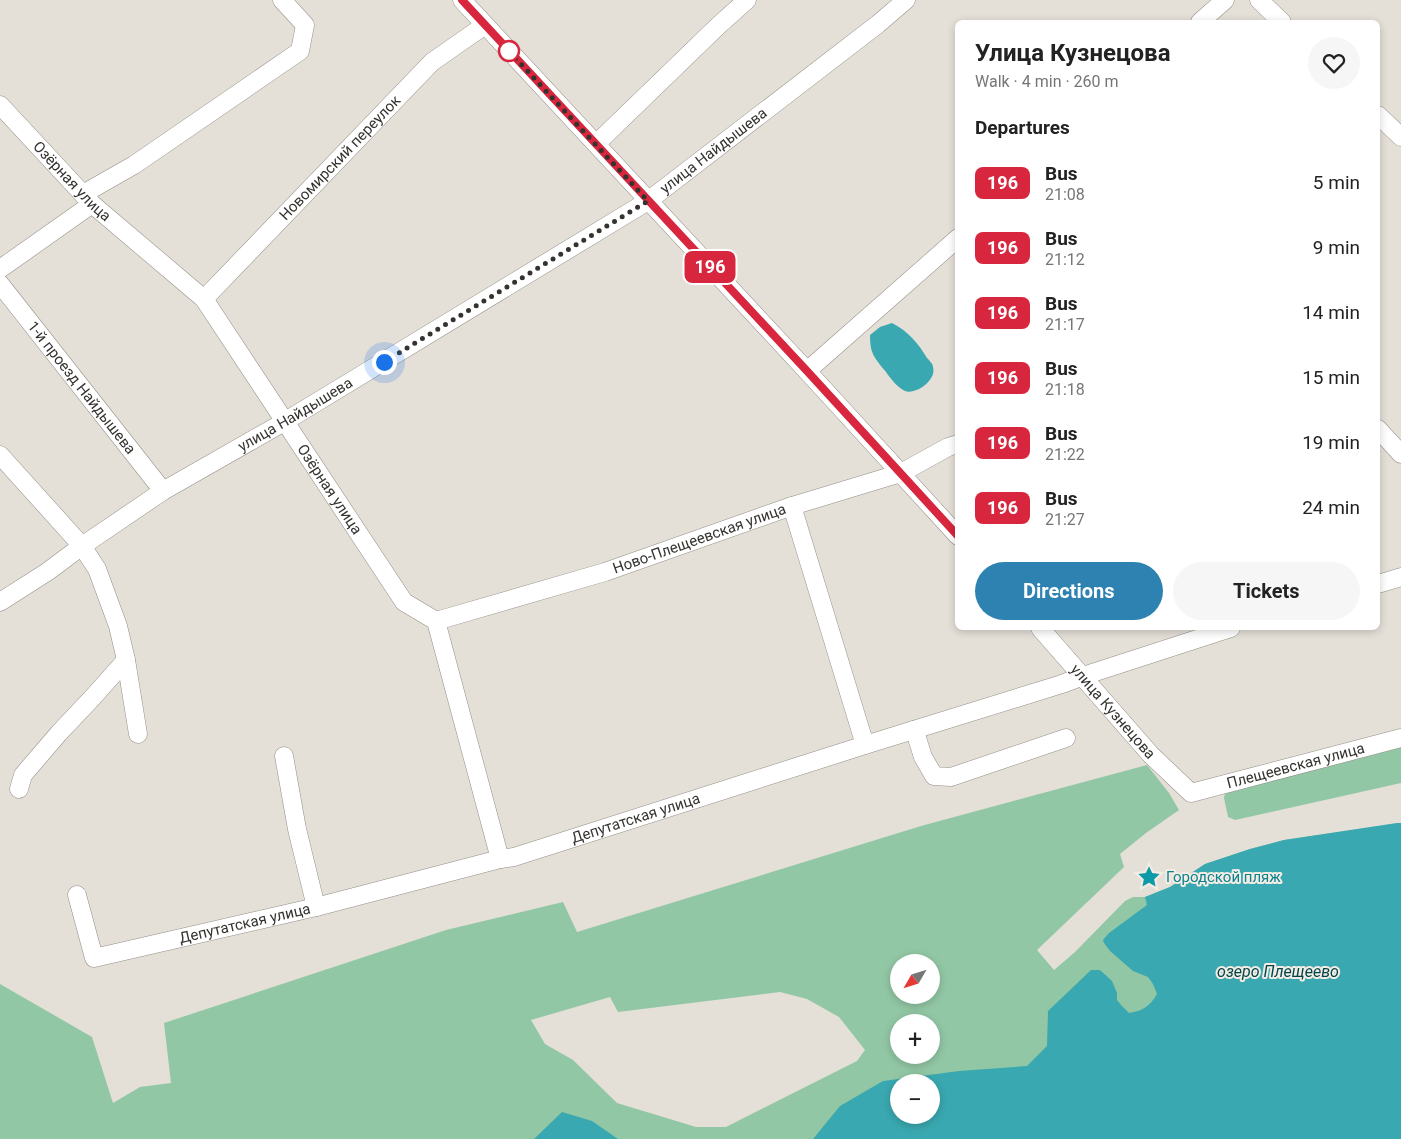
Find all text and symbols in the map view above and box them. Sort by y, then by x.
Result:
button: heart [1308,37,1360,89]
text: Улица Кузнецова [975,39,1171,67]
unlabelled marker [498,40,520,62]
text: Walk · 4 min · 260 m [975,72,1119,91]
street label: Новомирский переулок [276,91,404,224]
street label: улица Найдышева [656,104,770,197]
text: Departures [975,116,1070,139]
street label: Озёрная улица [29,138,115,225]
text: Bus [1045,162,1078,185]
text: 5 min [1313,171,1360,194]
text: 196 [987,172,1018,193]
text: 21:08 [1045,185,1085,204]
text: Bus [1045,227,1078,250]
text: 9 min [1313,236,1360,259]
text: 196 [987,237,1018,258]
text: 21:12 [1045,250,1085,269]
line badge: 196 [681,251,739,283]
text: 196 [695,256,725,277]
text: Bus [1045,292,1078,315]
text: 14 min [1302,301,1360,324]
text: 196 [987,302,1018,323]
text: 21:17 [1045,315,1085,334]
street label: 1-й проезд Найдышева [24,318,140,458]
your location [372,350,397,375]
text: Bus [1045,357,1078,380]
text: 15 min [1302,366,1360,389]
text: 196 [987,367,1018,388]
street label: улица Найдышева [235,374,356,455]
text: 21:18 [1045,380,1085,399]
text: Bus [1045,422,1078,445]
text: 19 min [1302,431,1360,454]
text: 196 [987,432,1018,453]
street label: Озёрная улица [293,441,366,538]
text: 21:22 [1045,445,1085,464]
text: Bus [1045,487,1078,510]
text: 24 min [1302,496,1360,519]
text: 196 [987,497,1018,518]
street label: Ново-Плещеевская улица [610,500,788,578]
text: 21:27 [1045,510,1085,529]
button: Directions [975,562,1163,620]
button: Tickets [1173,562,1360,620]
street label: улица Кузнецова [1067,661,1159,763]
street label: Плещеевская улица [1225,739,1366,792]
street label: Депутатская улица [569,789,702,847]
place icon: Городской пляж [1136,864,1162,890]
place label: Городской пляж [1166,868,1281,886]
street label: Депутатская улица [177,900,312,947]
north arrow [890,954,940,1004]
map controls [890,954,940,1124]
water label: озеро Плещеево [1217,962,1339,981]
button: + [890,1014,940,1064]
button: − [890,1074,940,1124]

